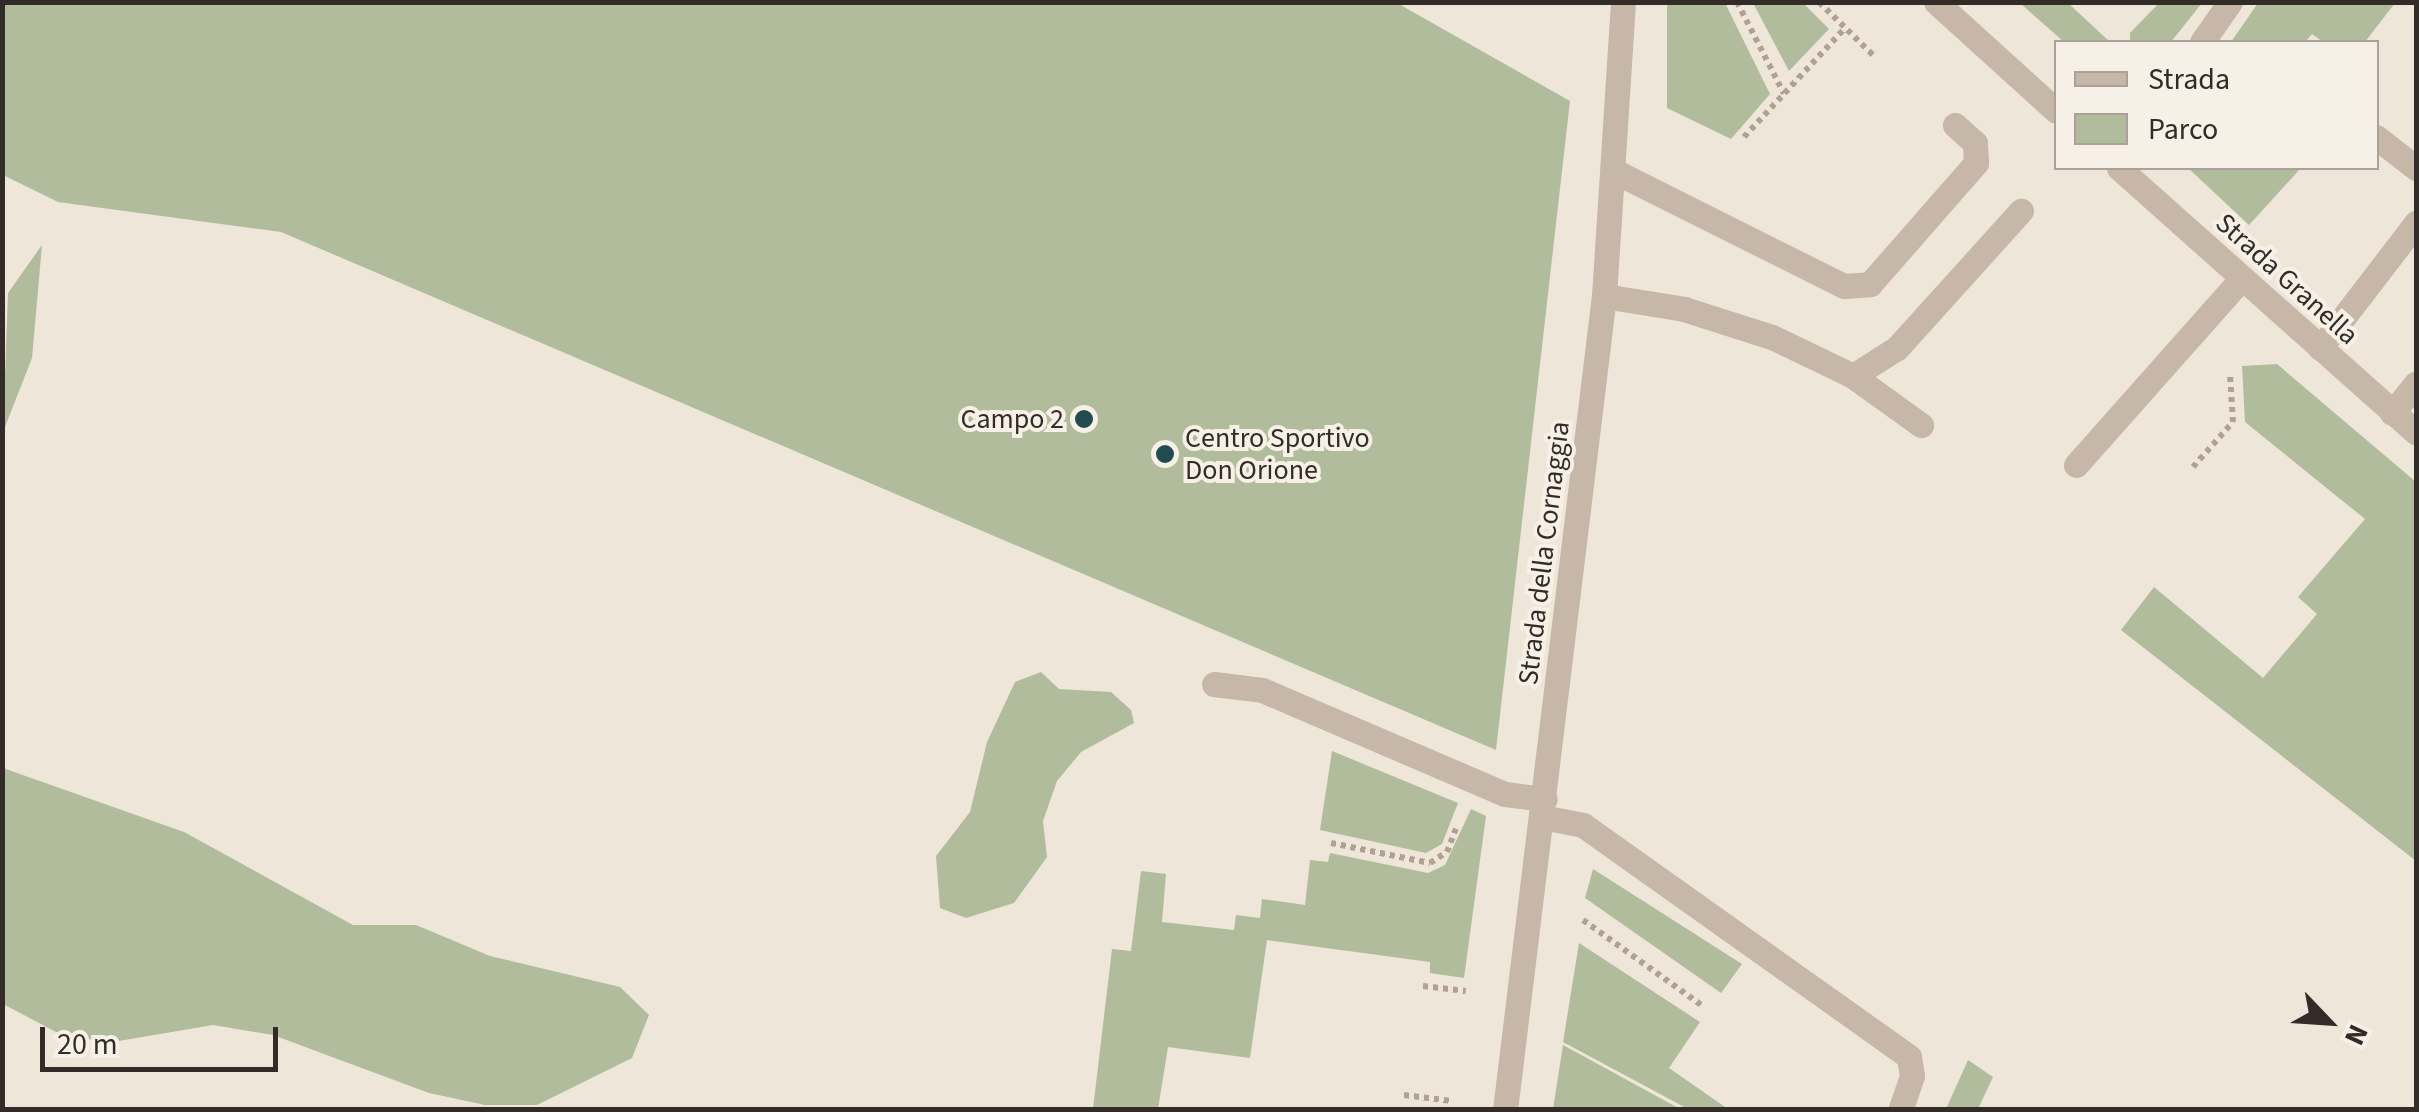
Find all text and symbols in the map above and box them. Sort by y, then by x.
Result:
legend [2054,40,2379,170]
text: Strada [2148,58,2230,101]
text: Parco [2148,108,2218,151]
street label: Strada Granella [2209,206,2365,352]
place label: Campo 2 [960,402,1064,436]
marker: Campo 2 [1073,408,1095,430]
street label: Strada della Cornaggia [1511,419,1577,687]
place label: Centro Sportivo Don Orione [1185,421,1370,487]
marker: Centro Sportivo Don Orione [1154,443,1176,465]
north arrow [2279,972,2379,1072]
scale bar [45,1007,282,1069]
text: N [2334,1018,2378,1052]
text: 20 m [57,1023,118,1066]

